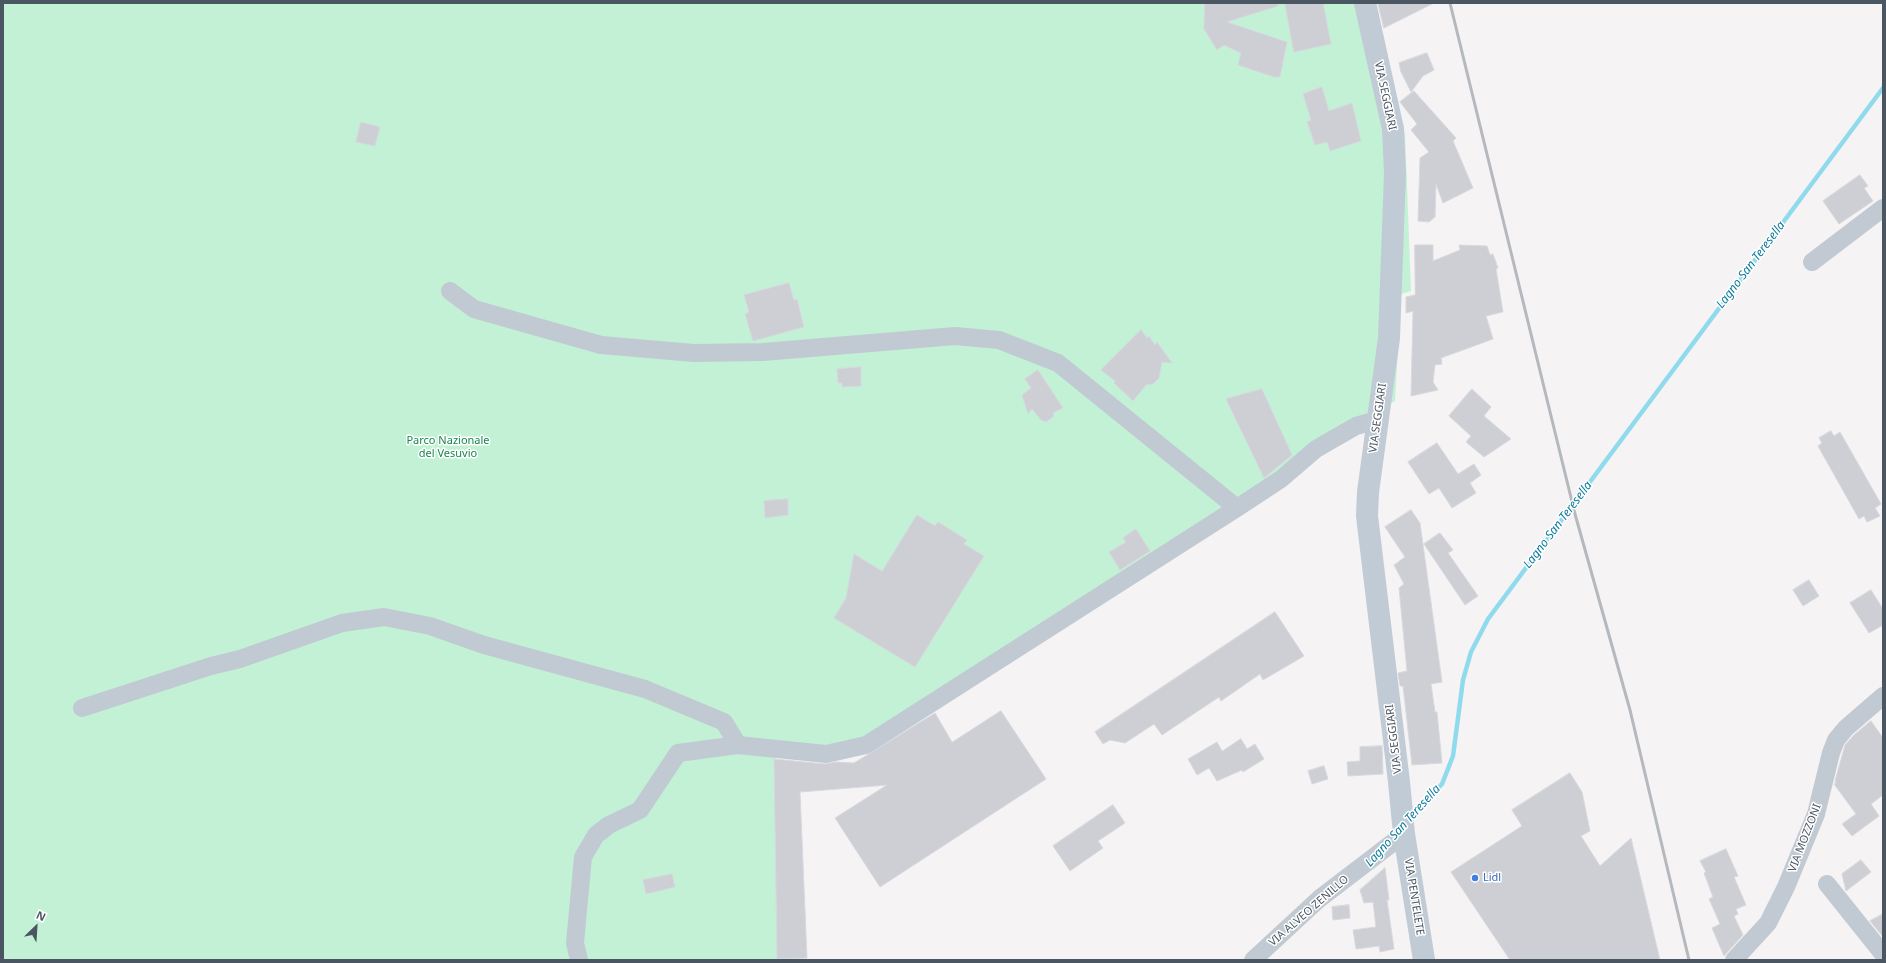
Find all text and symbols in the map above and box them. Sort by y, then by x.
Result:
street label: VIA SEGGIARI [1371,61,1399,131]
water label: Lagno San Teresella [1714,219,1788,311]
street label: VIA SEGGIARI [1367,383,1389,453]
park label: Parco Nazionale del Vesuvio [406,434,490,460]
water label: Lagno San Teresella [1521,479,1595,571]
street label: VIA SEGGIARI [1383,704,1405,774]
water label: Lagno San Teresella [1362,782,1444,870]
street label: VIA MOZZONI [1786,802,1824,874]
street label: VIA PENTELETE [1401,858,1427,936]
place label: Lidl [1483,871,1501,885]
street label: VIA ALVEO ZENILLO [1266,873,1352,949]
marker: Lidl [1470,873,1480,883]
north arrow [16,907,56,947]
text: N [34,907,49,924]

